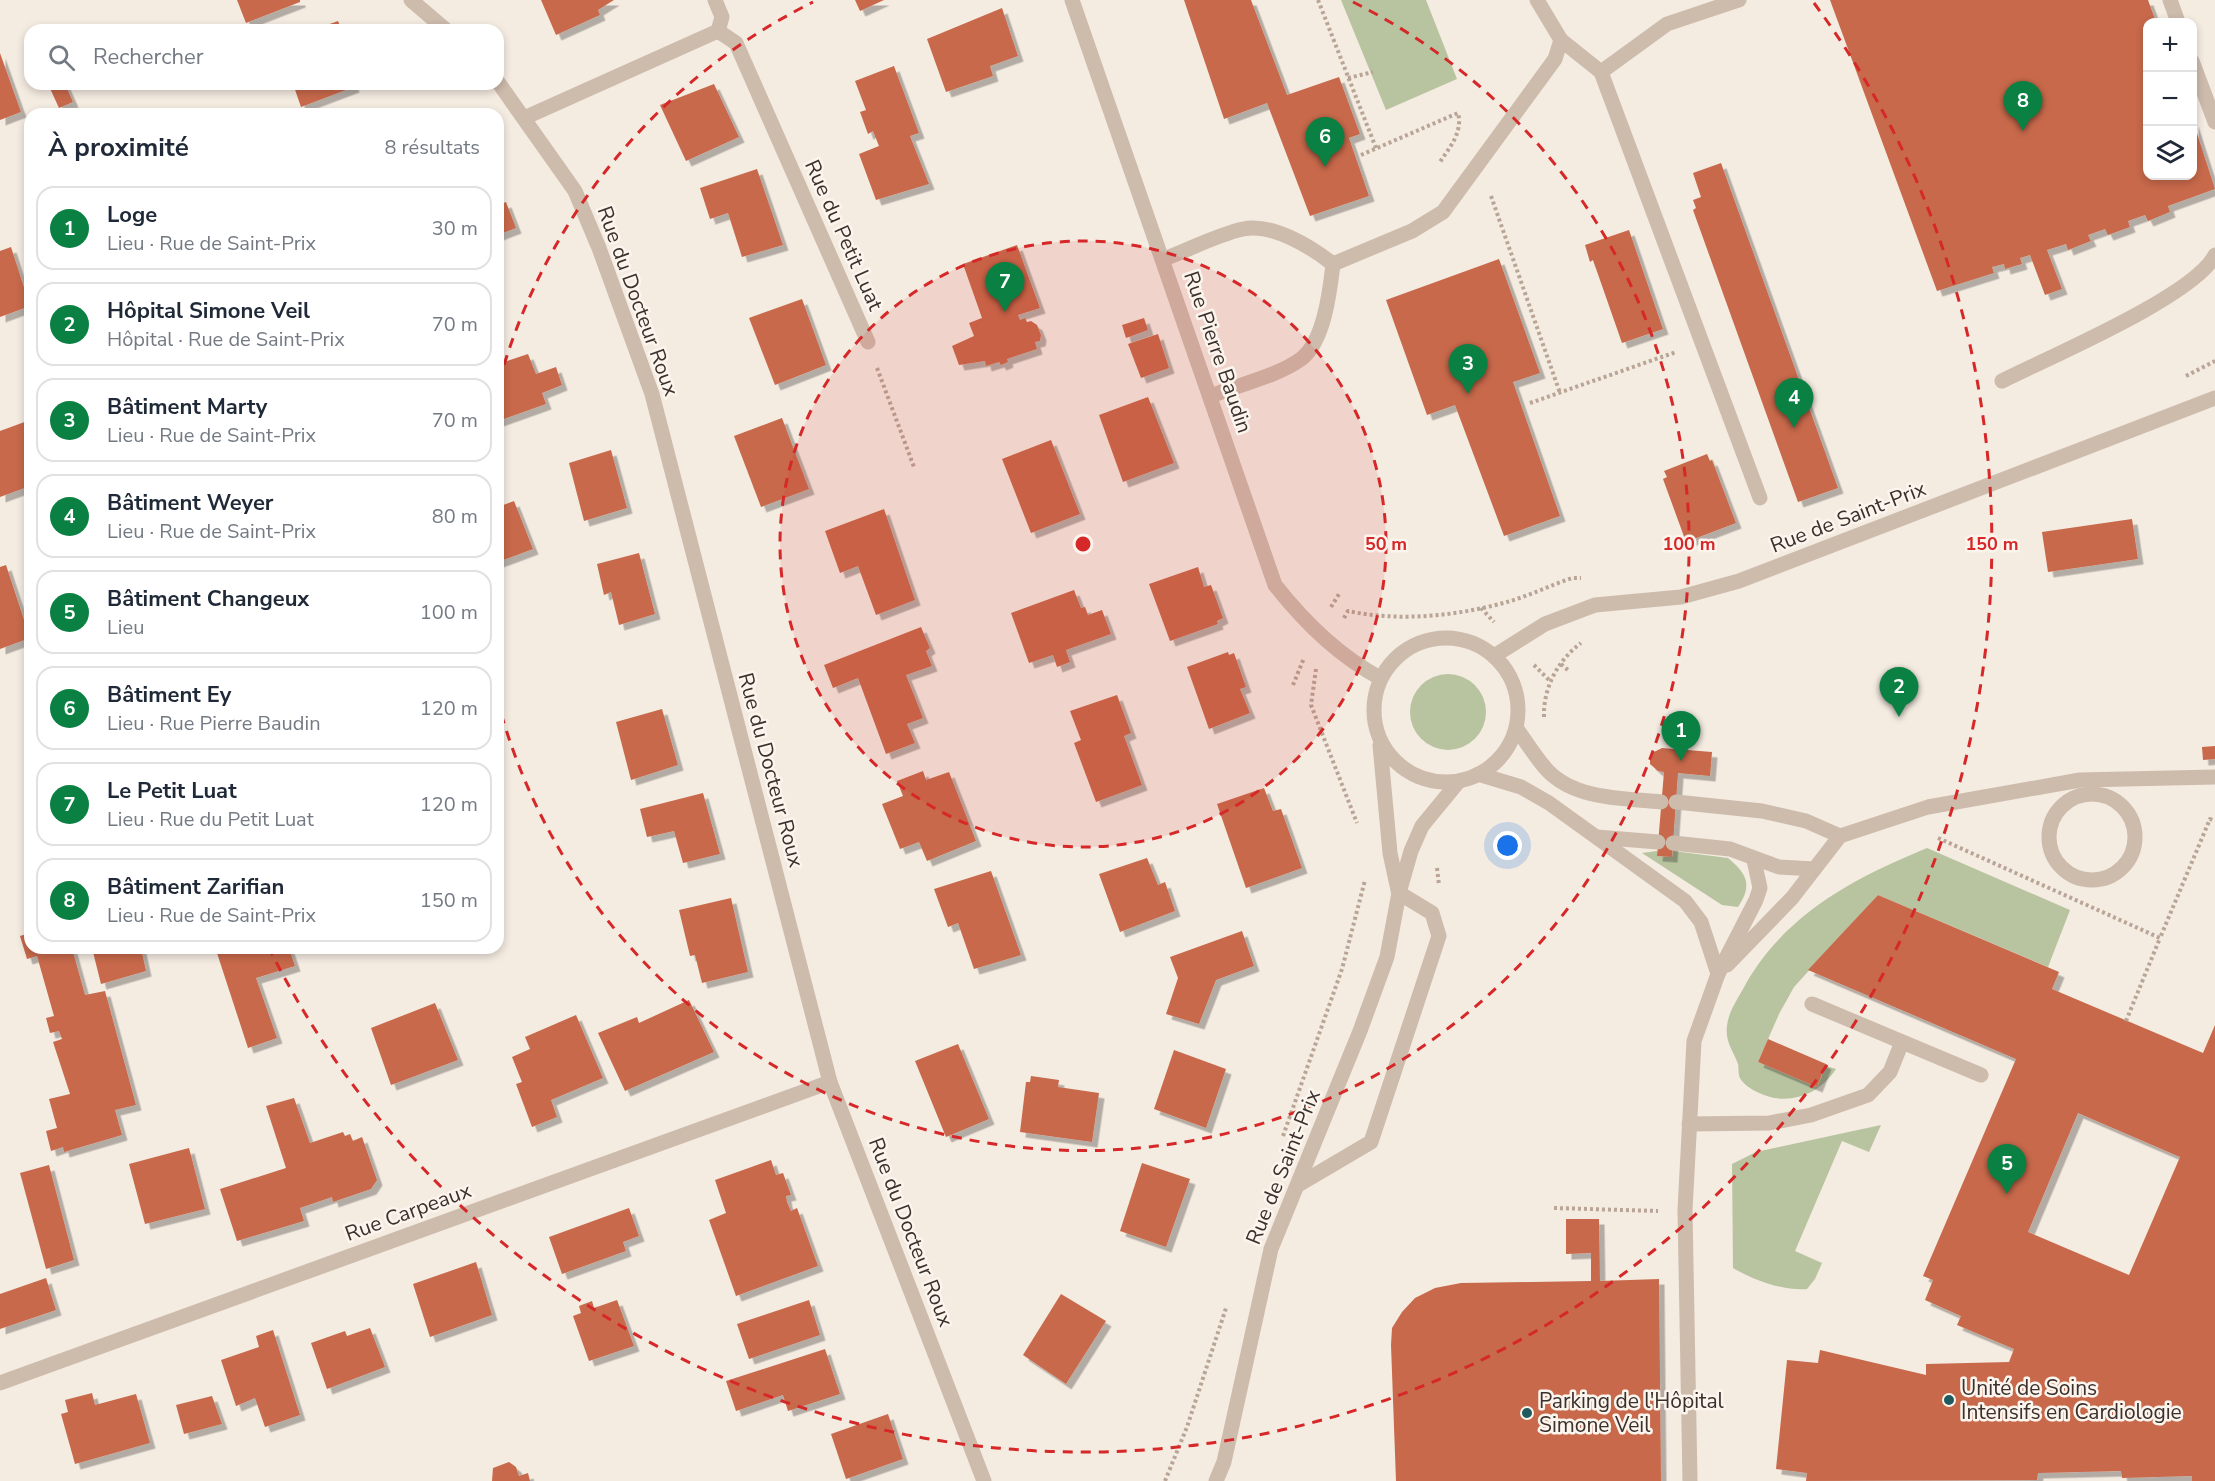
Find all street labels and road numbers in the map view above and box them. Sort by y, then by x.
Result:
street label: Rue du Petit Luat [798,155,890,315]
street label: Rue du Docteur Roux [591,202,685,400]
street label: Rue Pierre Baudin [1177,267,1259,437]
street label: Rue de Saint-Prix [1766,474,1930,560]
street label: Rue du Docteur Roux [732,670,810,870]
street label: Rue de Saint-Prix [1239,1085,1327,1249]
street label: Rue du Docteur Roux [862,1134,960,1330]
street label: Rue Carpeaux [341,1176,475,1248]

